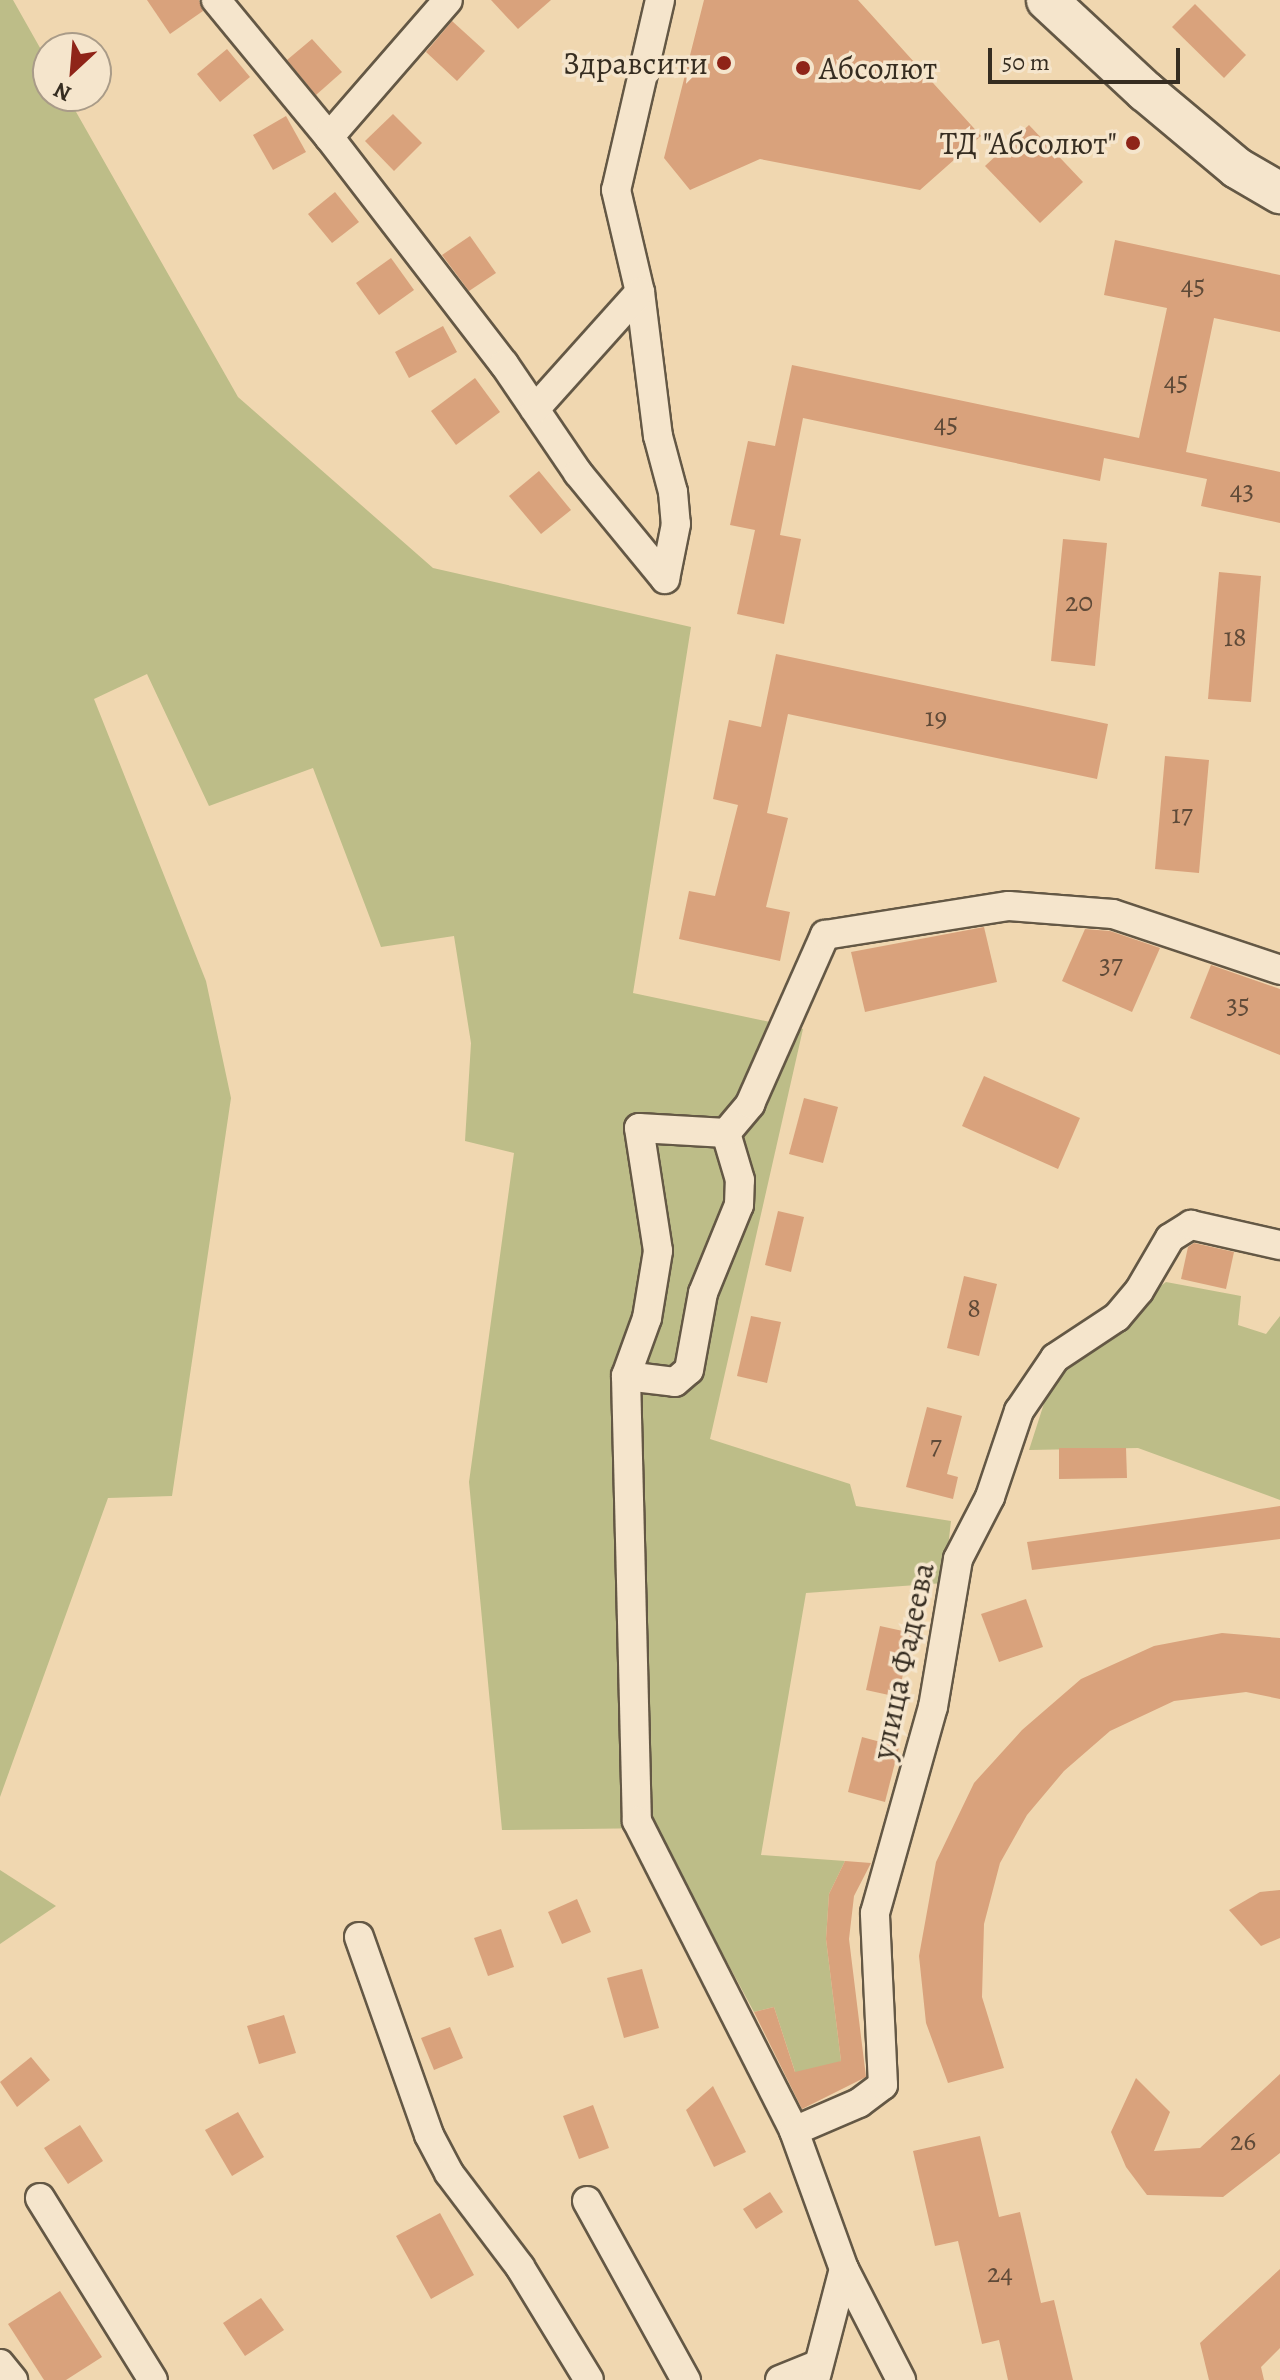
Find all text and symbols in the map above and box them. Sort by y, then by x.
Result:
north arrow [32,32,112,112]
scale bar [992,32,1184,82]
place label: Здравсити [563,44,708,82]
text: 50 m [1002,46,1050,78]
place label: Абсолют [819,49,937,87]
marker: Здравсити [715,54,733,72]
marker: Абсолют [794,59,812,77]
text: N [49,75,76,109]
place label: ТД "Абсолют" [939,124,1117,162]
marker: ТД "Абсолют" [1124,134,1142,152]
house number: 45 [1181,268,1205,302]
house number: 45 [1164,364,1188,398]
house number: 45 [934,406,958,440]
house number: 43 [1230,473,1254,507]
house number: 20 [1065,585,1093,619]
house number: 18 [1223,620,1247,654]
house number: 19 [925,700,947,734]
house number: 17 [1171,797,1193,831]
house number: 37 [1099,947,1123,981]
house number: 35 [1226,987,1250,1021]
house number: 8 [967,1291,981,1325]
house number: 7 [930,1428,942,1462]
street label: улица Фадеева [863,1559,943,1763]
house number: 26 [1230,2124,1256,2158]
house number: 24 [987,2256,1013,2290]

